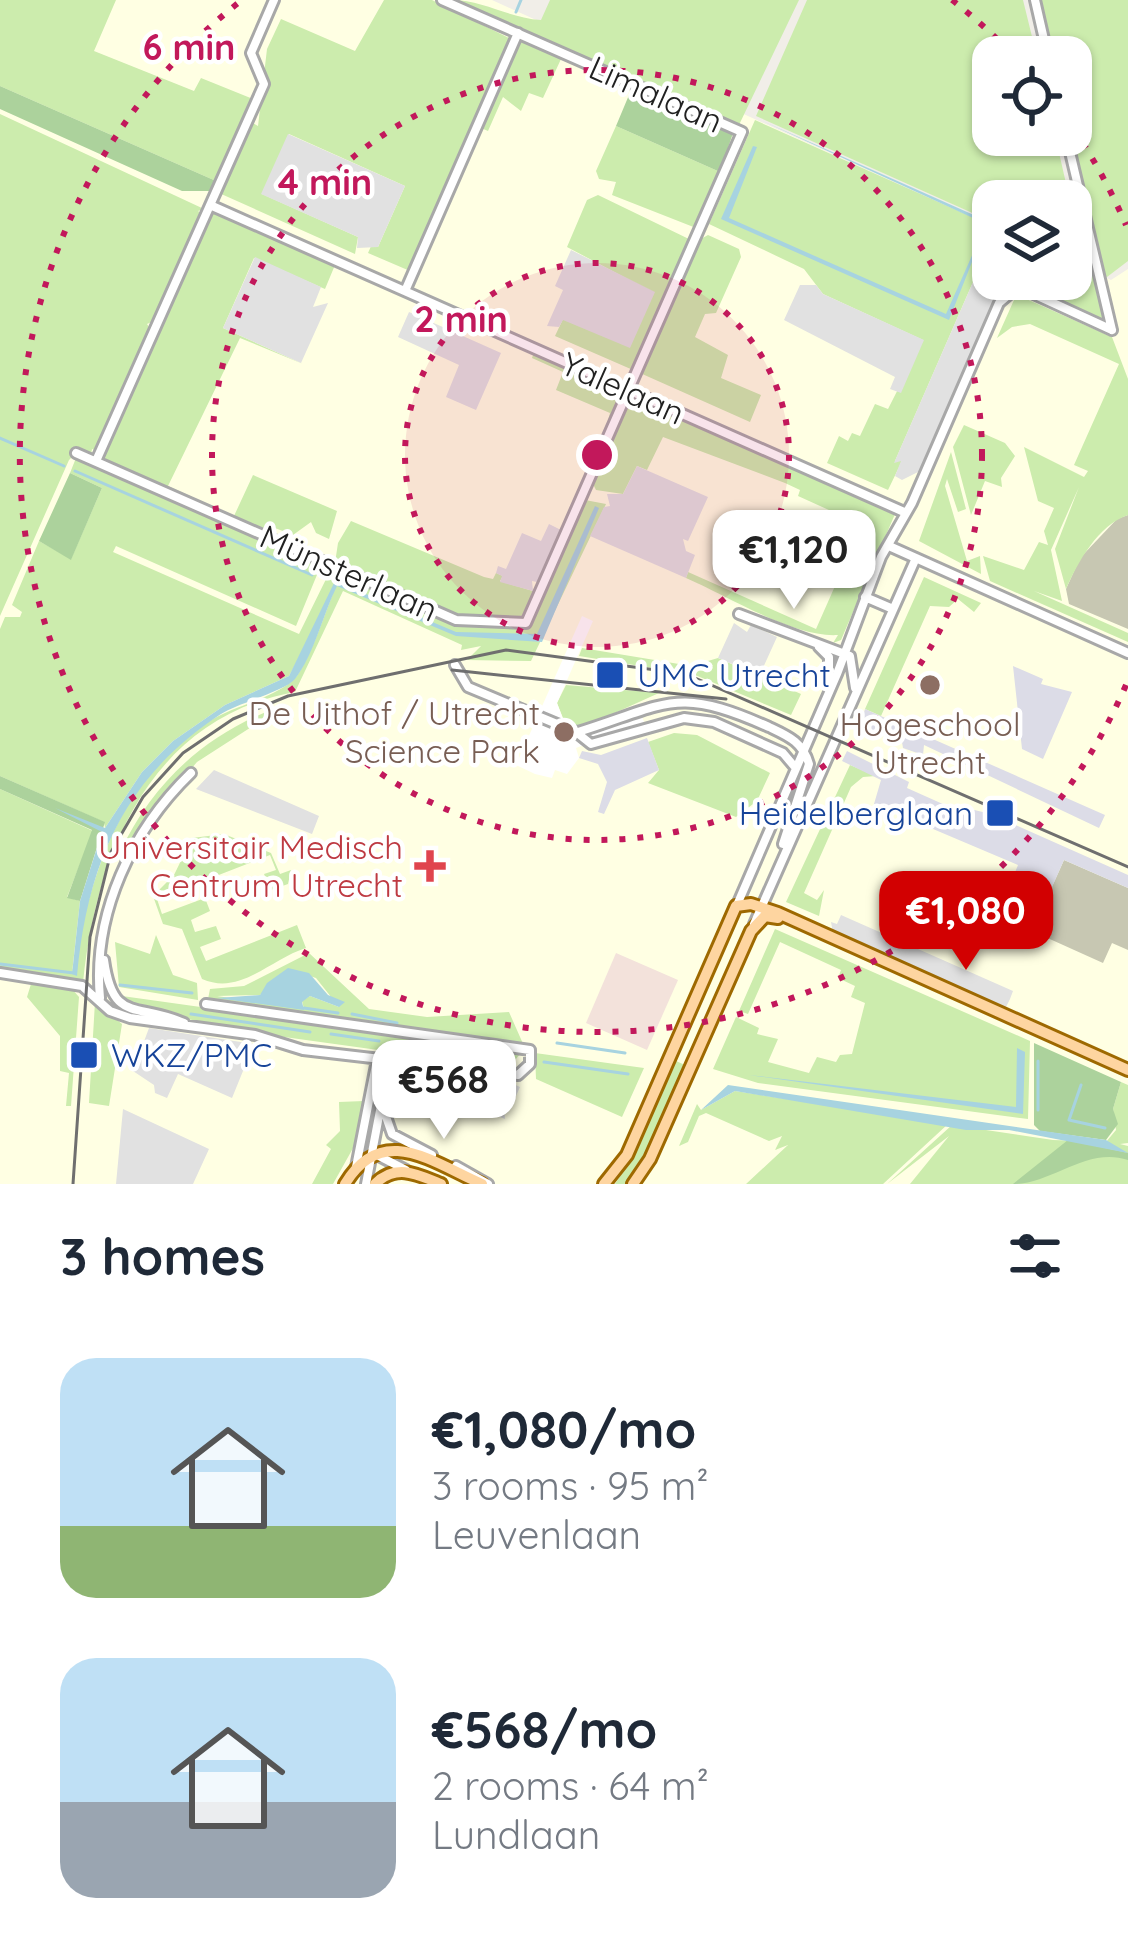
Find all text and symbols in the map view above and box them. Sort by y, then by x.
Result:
text: 6 min [142,24,236,69]
map controls [972,36,1092,300]
button: locate [972,36,1092,156]
street label: Limalaan [583,46,729,141]
text: 4 min [278,159,372,204]
button: layers [972,180,1092,300]
text: 2 min [414,296,508,341]
street label: Yalelaan [555,342,691,433]
centre of rings [576,434,618,476]
pin: €1,120 [696,510,892,612]
street label: Münsterlaan [254,515,444,630]
text: €1,120 [740,524,848,573]
place label: UMC Utrecht [637,654,831,695]
marker: UMC Utrecht [594,659,626,691]
marker: Hogeschool Utrecht [917,672,943,698]
place label: De Uithof / Utrecht Science Park [248,692,540,771]
place label: Hogeschool Utrecht [839,703,1021,782]
marker: De Uithof / Utrecht Science Park [551,719,577,745]
place label: Heidelberglaan [739,792,973,833]
marker: Heidelberglaan [984,797,1016,829]
place label: Universitair Medisch Centrum Utrecht [98,826,403,905]
marker: Universitair Medisch Centrum Utrecht [414,850,446,882]
pin: €1,080 [868,871,1064,973]
text: €1,080 [906,885,1026,934]
place label: WKZ/PMC [111,1034,272,1075]
marker: WKZ/PMC [68,1039,100,1071]
pin: €568 [373,1040,515,1142]
text: €568 [399,1054,489,1103]
icon: filters [1002,1223,1068,1289]
text: 3 homes [60,1224,265,1288]
text: €1,080/mo [432,1397,696,1461]
icon: home [156,1406,300,1550]
text: 3 rooms · 95 m² [432,1461,709,1510]
text: Leuvenlaan [432,1510,641,1559]
text: €568/mo [432,1697,657,1761]
icon: home [156,1706,300,1850]
text: 2 rooms · 64 m² [432,1761,709,1810]
text: Lundlaan [432,1810,600,1859]

